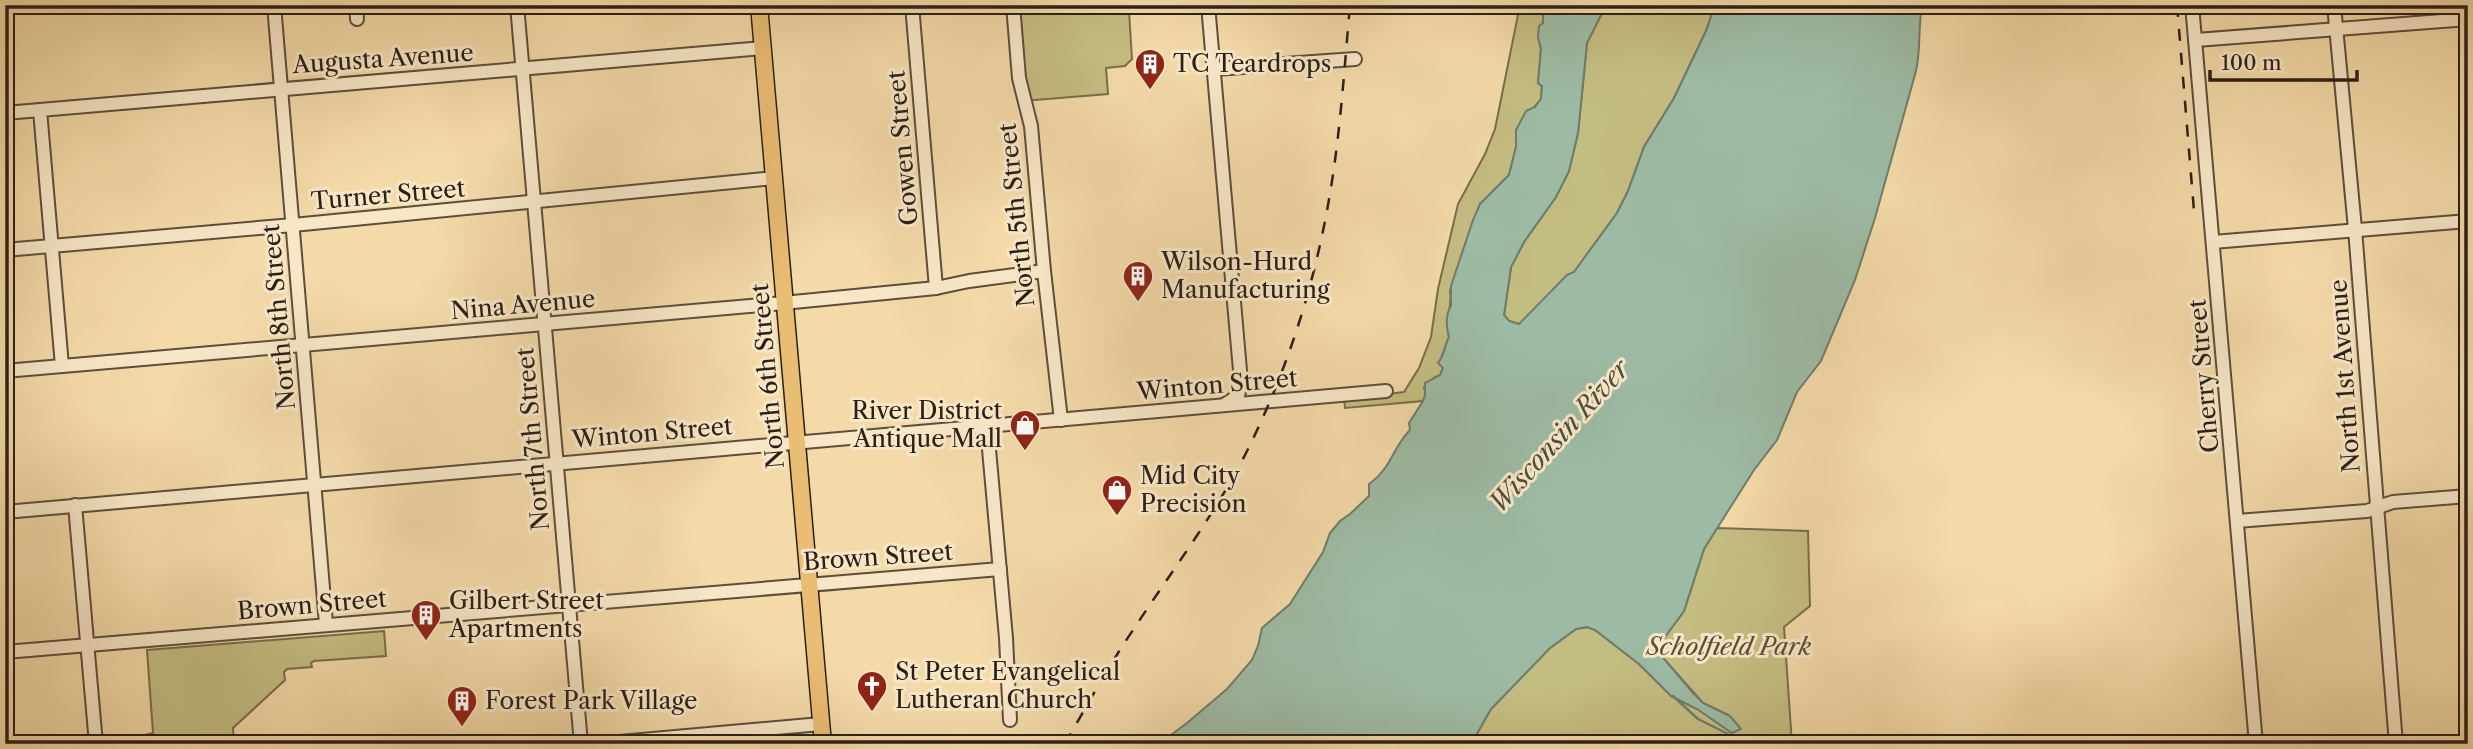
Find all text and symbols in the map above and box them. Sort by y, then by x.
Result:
street label: Augusta Avenue [290,38,475,79]
scale bar [2210,38,2358,82]
building icon: TC Teardrops [1133,47,1167,91]
place label: TC Teardrops [1173,49,1331,78]
text: 100 m [2221,50,2282,75]
street label: Gowen Street [881,69,924,227]
street label: North 5th Street [992,121,1041,309]
street label: Turner Street [310,173,467,216]
street label: North 8th Street [256,223,301,411]
place label: Wilson-Hurd Manufacturing [1160,247,1330,304]
building icon: Wilson-Hurd Manufacturing [1121,259,1155,303]
street label: North 1st Avenue [2323,278,2366,474]
street label: North 6th Street [745,282,790,470]
street label: Nina Avenue [449,284,596,325]
street label: Cherry Street [2182,297,2225,454]
street label: North 7th Street [510,346,555,532]
water label: Wisconsin River [1482,352,1637,519]
street label: Winton Street [1134,363,1299,406]
place label: River District Antique Mall [852,396,1003,453]
shop icon: River District Antique Mall [1008,408,1042,452]
street label: Winton Street [569,411,734,454]
place label: Mid City Precision [1140,461,1247,518]
shop icon: Mid City Precision [1100,473,1134,517]
street label: Brown Street [802,537,954,576]
street label: Brown Street [236,583,388,625]
place label: Gilbert Street Apartments [448,586,604,643]
building icon: Gilbert Street Apartments [409,598,443,642]
park label: Scholfield Park [1645,632,1812,661]
place label: St Peter Evangelical Lutheran Church [895,657,1120,714]
church icon: St Peter Evangelical Lutheran Church [855,669,889,713]
building icon: Forest Park Village [445,684,479,728]
place label: Forest Park Village [485,686,697,715]

